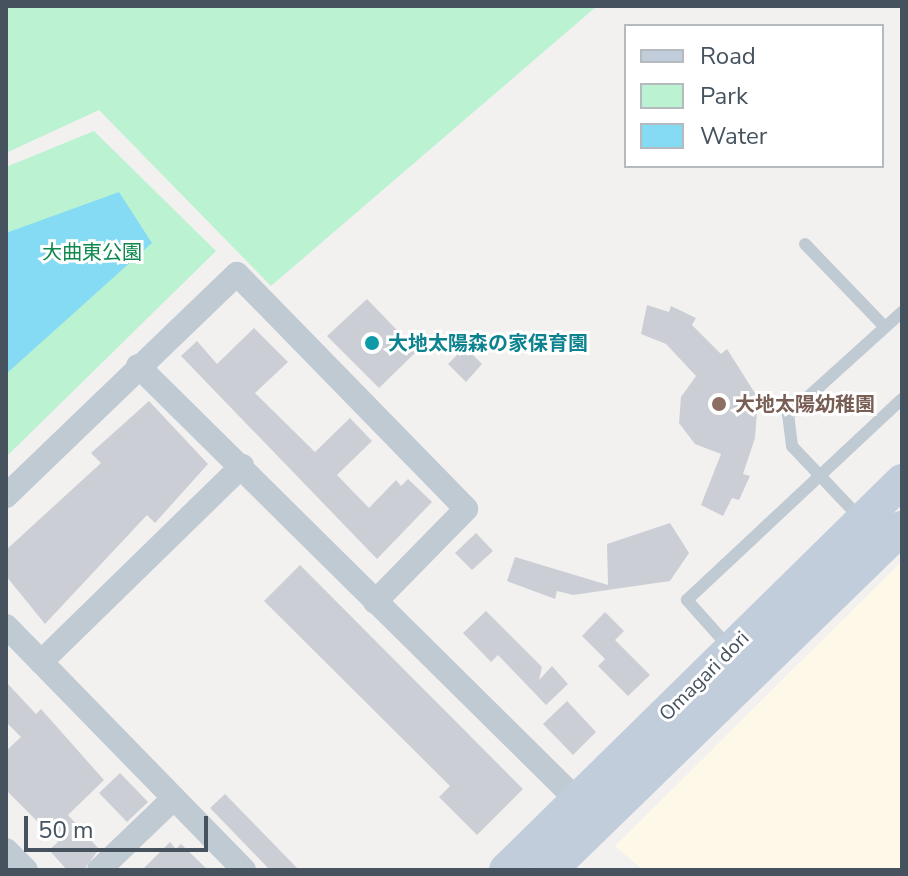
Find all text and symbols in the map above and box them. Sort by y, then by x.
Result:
legend [624,24,884,168]
text: Road [700,40,756,72]
text: Park [700,80,748,112]
text: Water [700,120,767,152]
park label: 大曲東公園 [42,240,142,264]
place label: 大地太陽森の家保育園 [388,331,588,355]
marker: 大地太陽森の家保育園 [363,334,381,352]
place label: 大地太陽幼稚園 [735,392,875,416]
marker: 大地太陽幼稚園 [710,395,728,413]
street label: Omagari dori [654,626,754,726]
scale bar [28,800,212,850]
text: 50 m [38,814,94,846]

